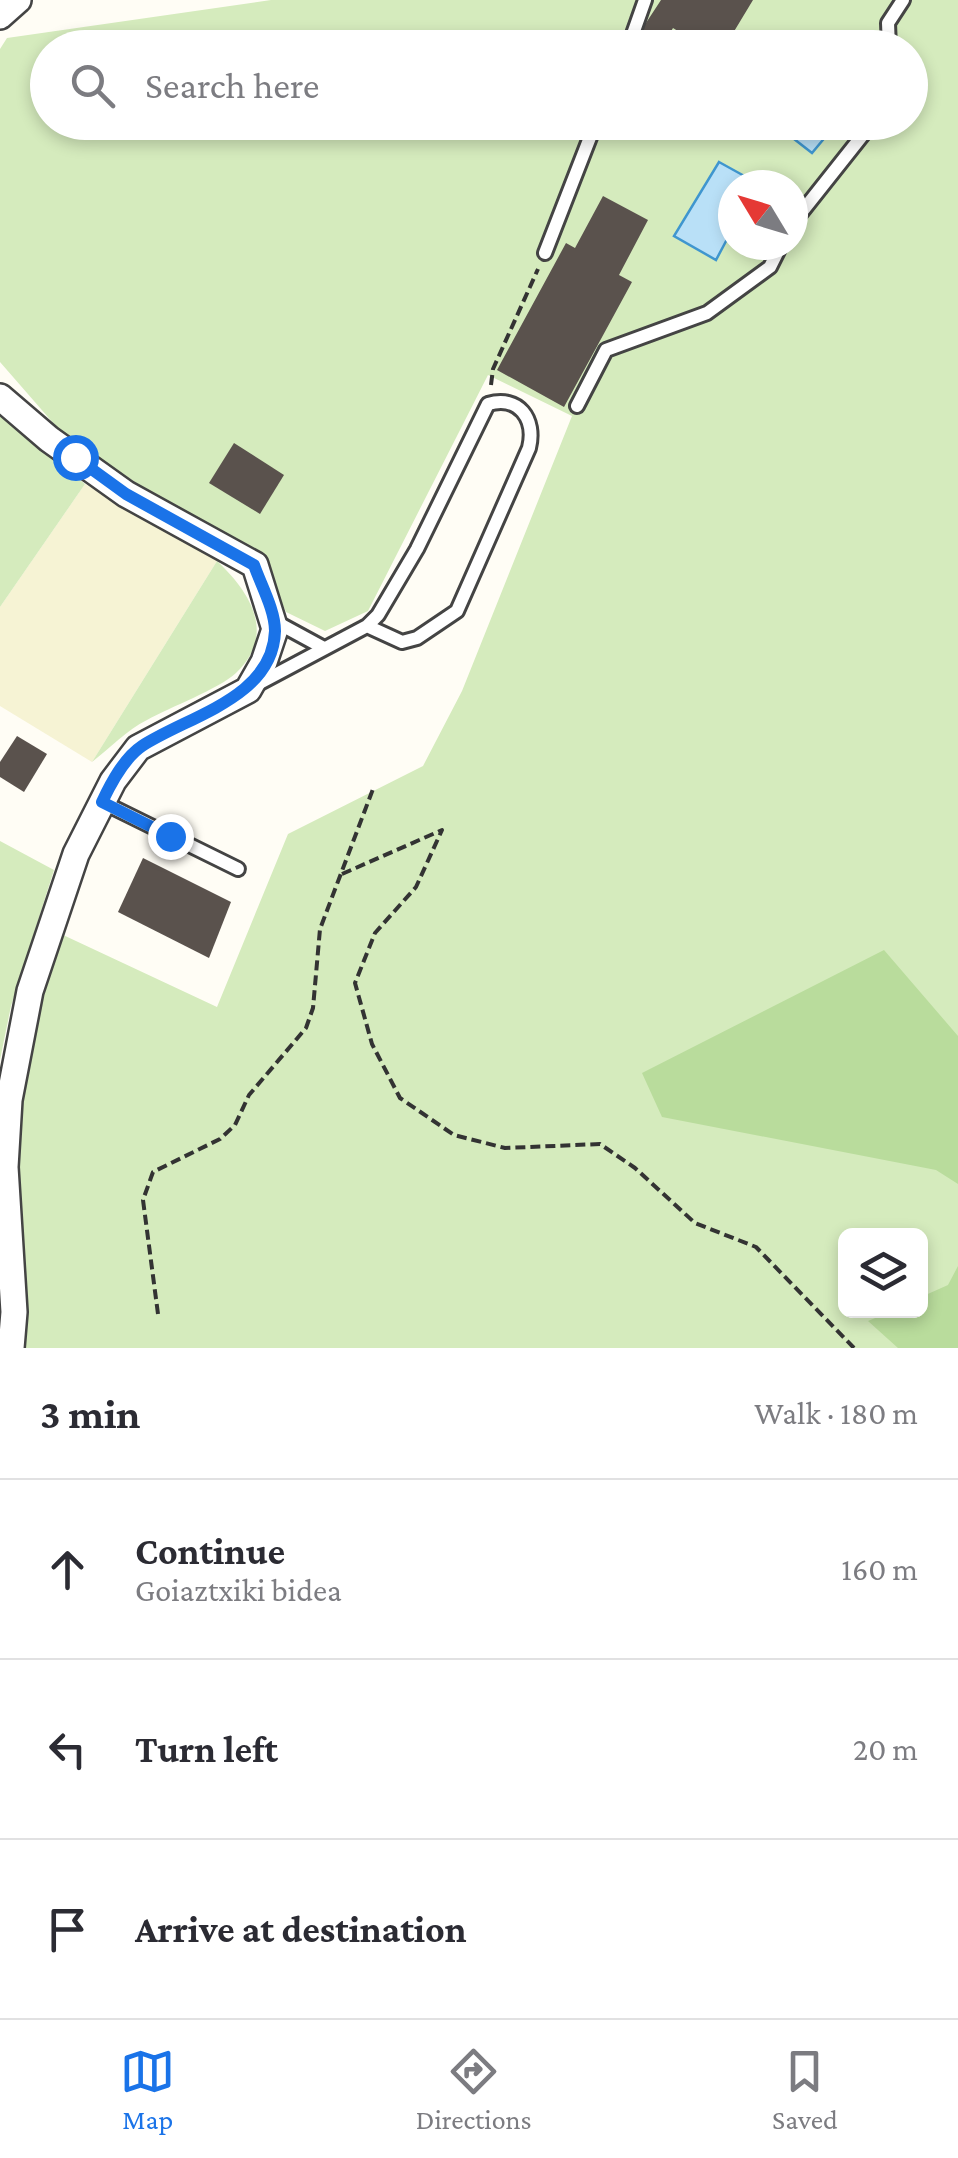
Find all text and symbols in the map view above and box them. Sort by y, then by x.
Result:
search box [30,30,928,140]
icon: search [65,58,120,113]
text: Search here [145,64,319,106]
north arrow [718,170,808,260]
route start [53,435,99,481]
route end [148,814,194,860]
map controls [838,1228,928,1318]
button: layers [838,1228,928,1318]
text: 3 min [40,1390,140,1437]
text: Walk · 180 m [754,1395,918,1431]
text: Continue [135,1530,285,1572]
icon: ahead [40,1542,95,1597]
text: 160 m [841,1551,918,1587]
text: Goiaztxiki bidea [135,1572,342,1608]
icon: left [40,1722,95,1777]
text: Turn left [135,1728,278,1770]
text: 20 m [853,1731,918,1767]
icon: arrive [40,1902,95,1957]
text: Arrive at destination [135,1908,467,1950]
tab: Map [120,2044,175,2135]
tab: Directions [416,2044,532,2135]
tab: Saved [772,2044,838,2135]

